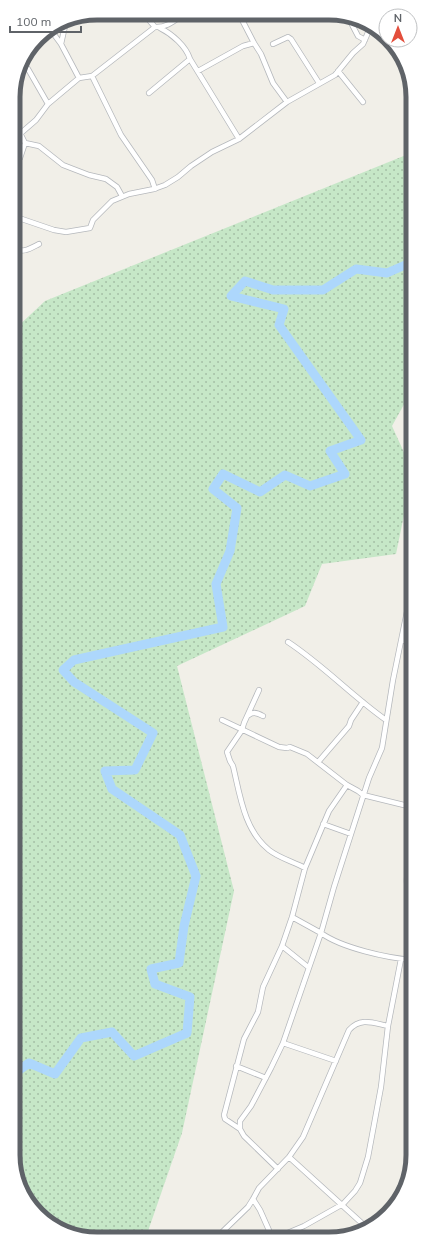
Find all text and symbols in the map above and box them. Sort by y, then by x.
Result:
scale bar [10,8,81,34]
north arrow [378,8,418,48]
text: N [394,11,402,25]
text: 100 m [16,14,51,29]

